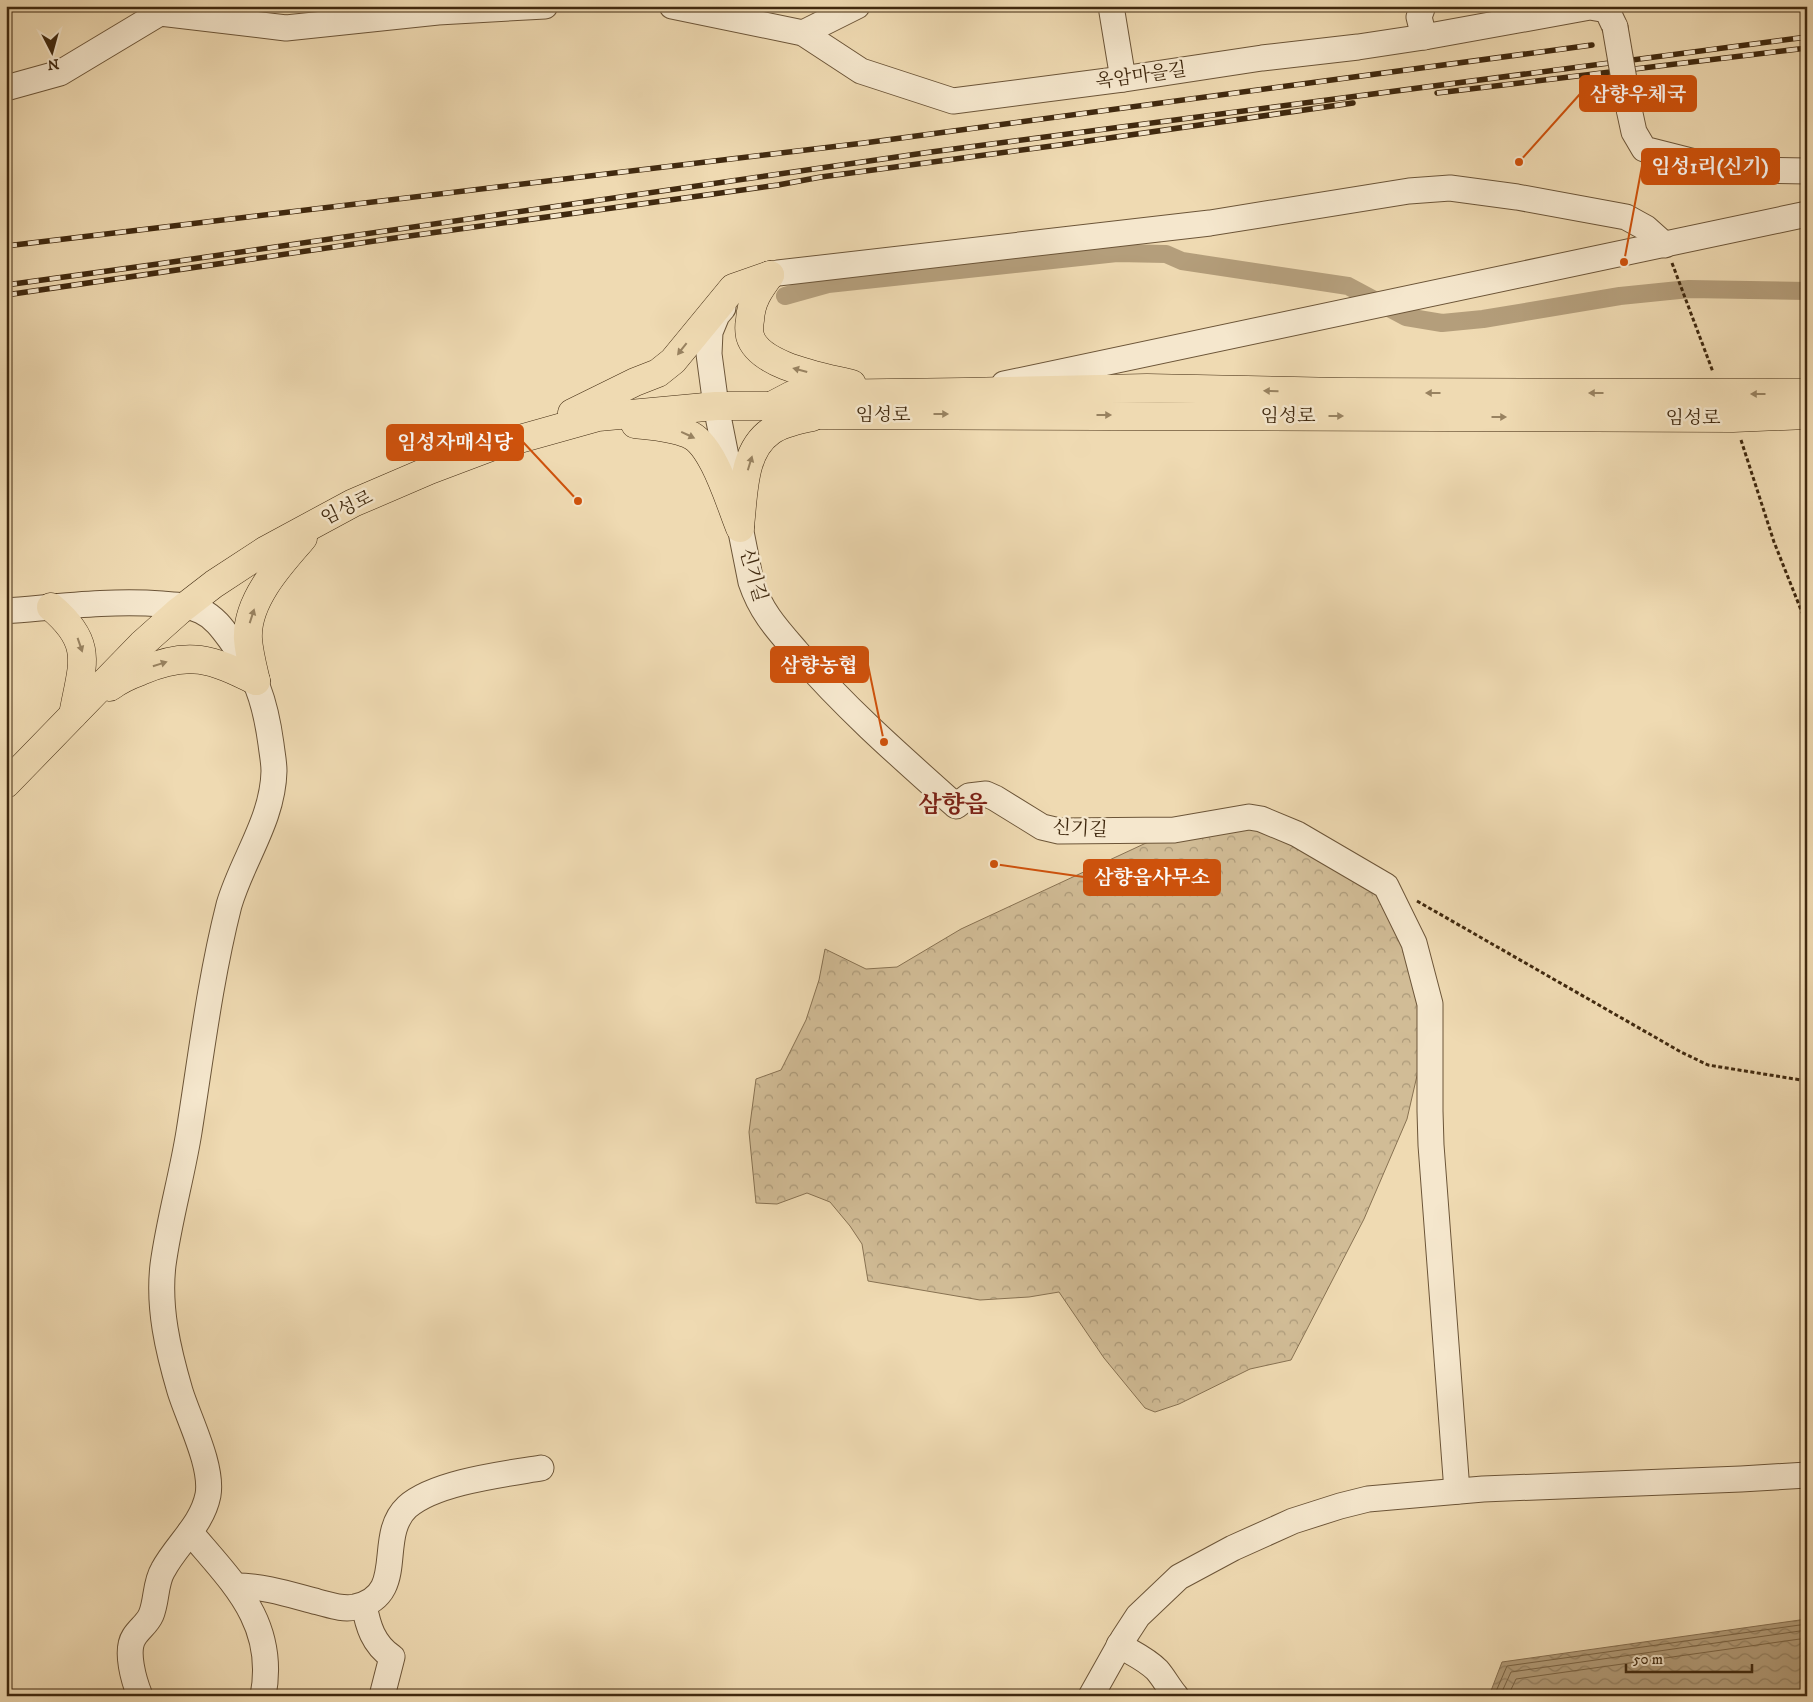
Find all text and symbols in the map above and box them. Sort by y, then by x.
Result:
north arrow [28,28,78,78]
text: N [46,54,60,74]
street label: 옥암마을길 [1094,58,1188,94]
callout: 삼향우체국 [1580,76,1696,111]
text: 삼향우체국 [1590,83,1686,108]
callout: 임성1리(신기) [1642,149,1779,184]
text: 임성1리(신기) [1651,155,1769,180]
one-way arrow [677,342,688,355]
one-way arrow [792,366,808,374]
one-way arrow [1262,386,1278,394]
one-way arrow [1425,388,1441,396]
one-way arrow [1587,389,1603,397]
one-way arrow [1750,390,1766,398]
street label: 임성로 [855,404,911,427]
street label: 임성로 [1260,405,1316,428]
street label: 임성로 [1665,407,1721,430]
one-way arrow [933,410,949,418]
one-way arrow [1096,411,1112,419]
one-way arrow [1328,412,1344,420]
one-way arrow [1491,413,1507,421]
callout: 임성자매식당 [387,425,523,460]
text: 임성자매식당 [397,431,514,456]
one-way arrow [680,431,695,440]
one-way arrow [746,455,754,470]
street label: 임성로 [317,486,377,530]
street label: 신기길 [734,545,772,605]
one-way arrow [249,609,256,624]
one-way arrow [76,638,84,653]
callout: 삼향농협 [771,647,868,682]
text: 삼향농협 [780,654,858,679]
one-way arrow [152,659,167,667]
district label: 삼향읍 [918,790,988,820]
street label: 신기길 [1052,816,1108,842]
callout: 삼향읍사무소 [1084,860,1220,895]
text: 삼향읍사무소 [1094,866,1210,891]
scale bar [1626,1642,1752,1674]
text: 50 m [1633,1650,1663,1669]

